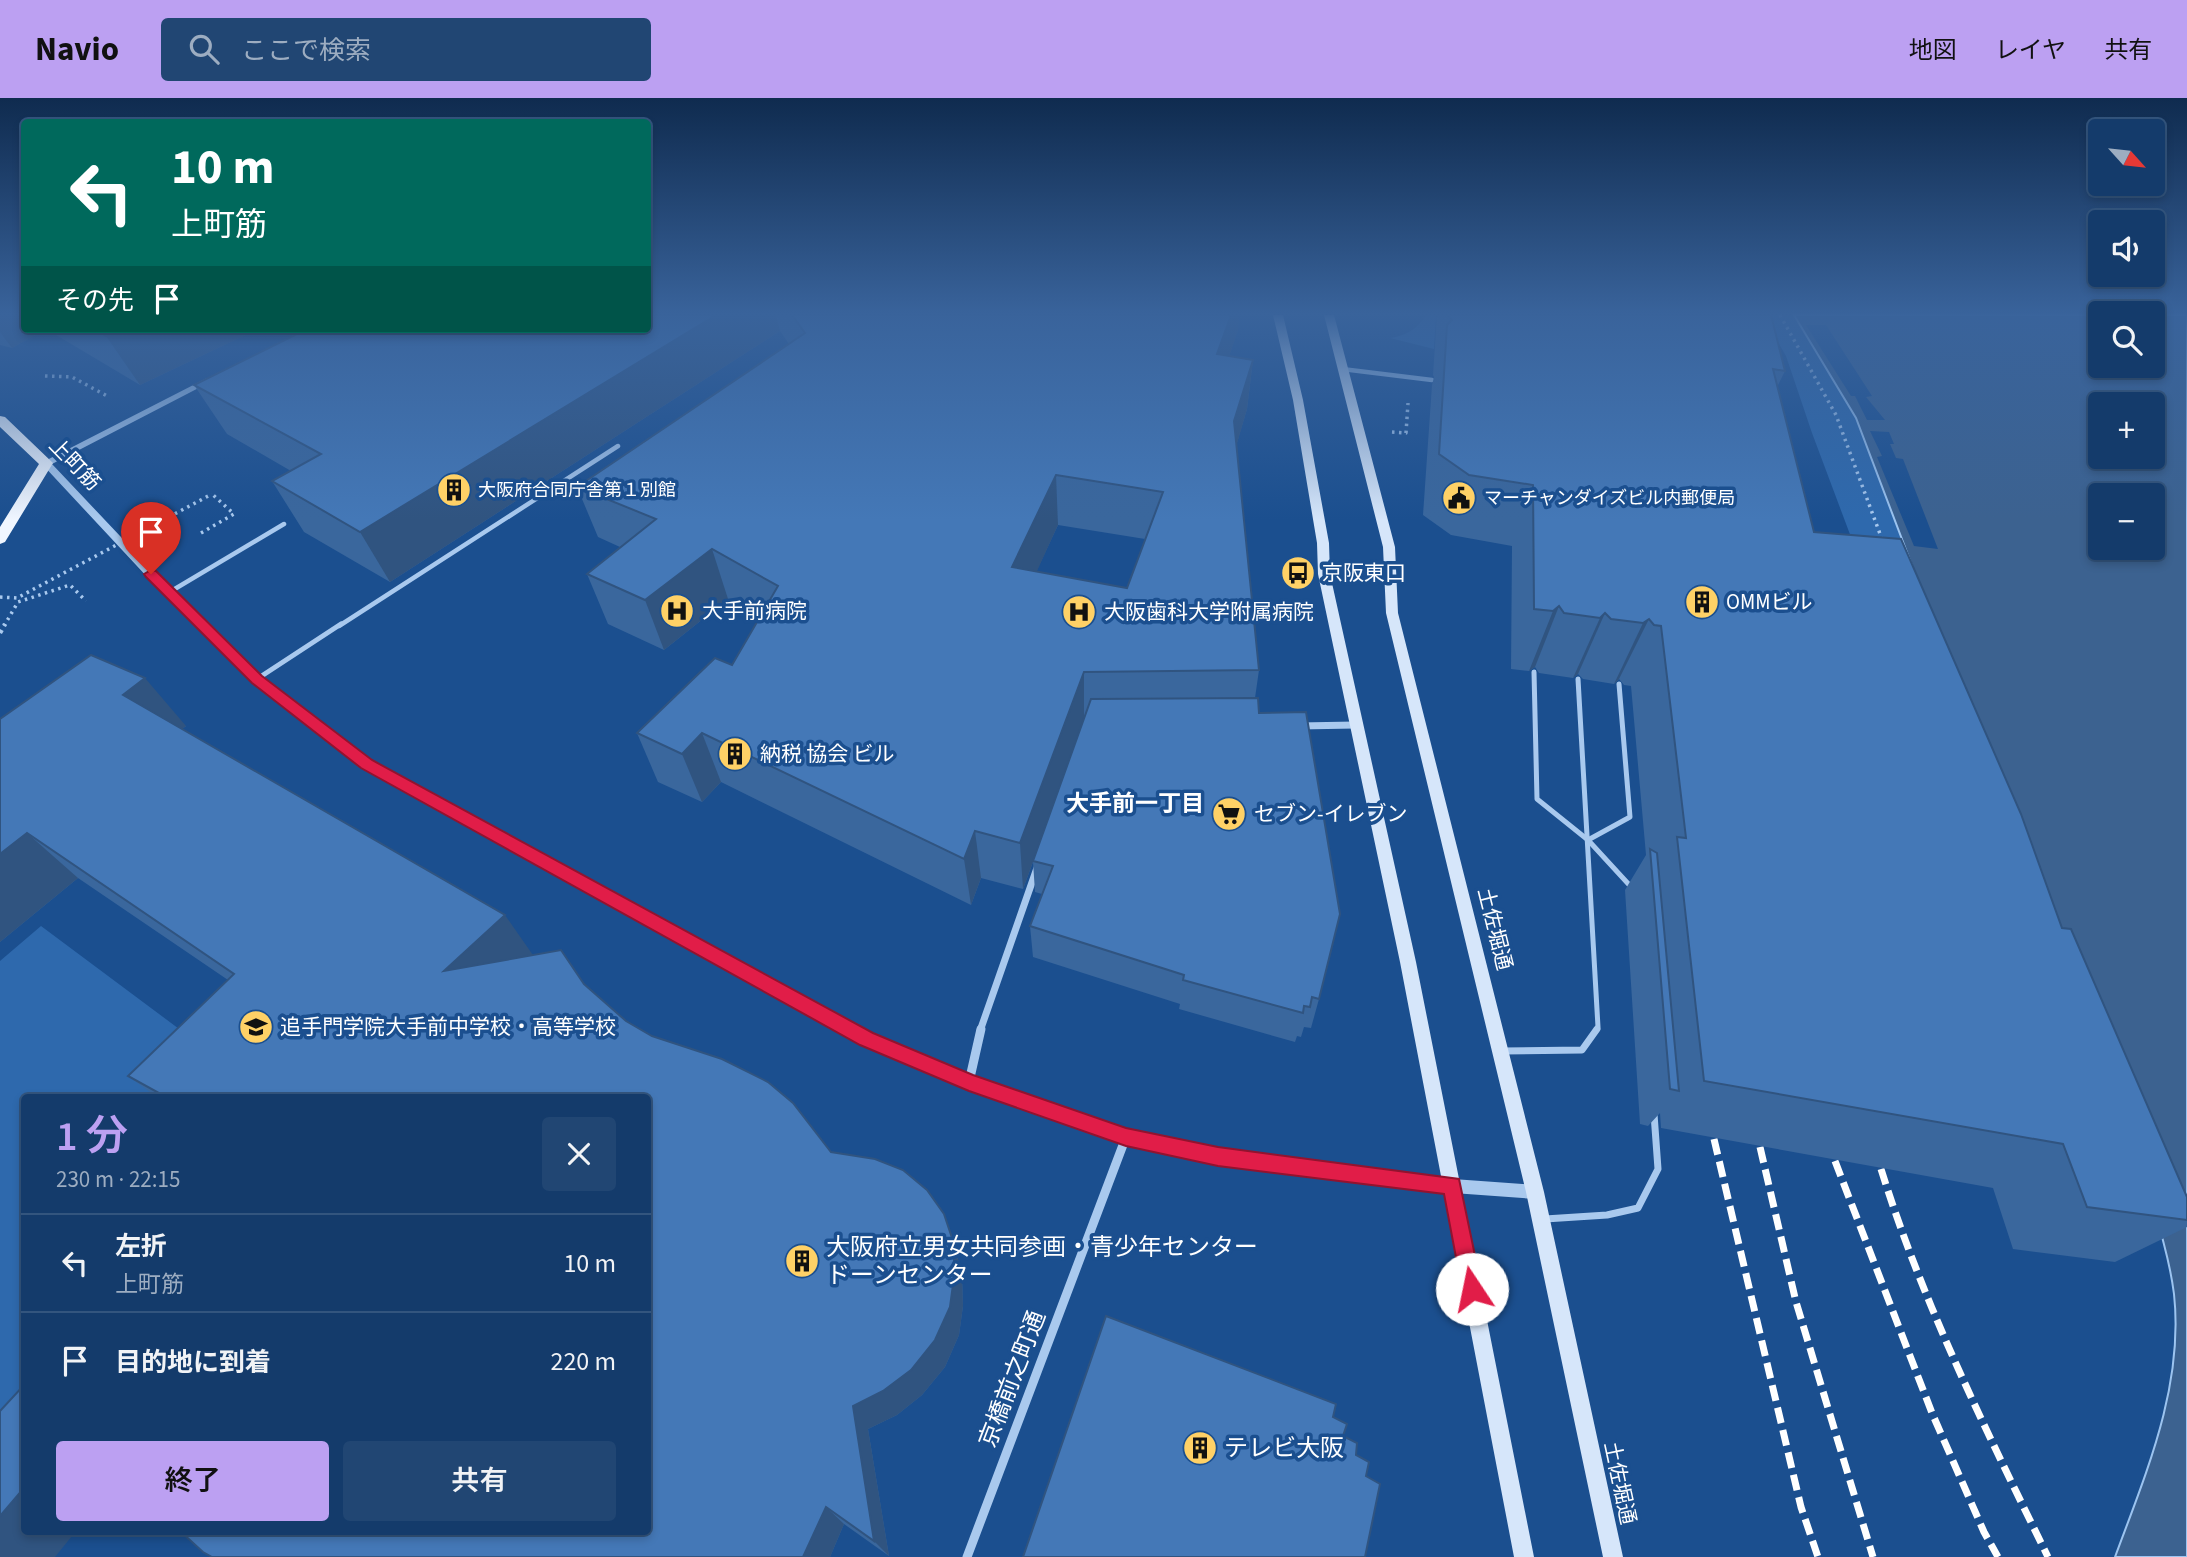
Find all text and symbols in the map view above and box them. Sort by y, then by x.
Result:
search box [161,18,651,81]
text: Navio [35,26,119,73]
icon: search [185,30,223,68]
text: ここで検索 [241,32,371,69]
text: 地図 [1909,33,1957,68]
text: レイヤ [1995,33,2066,68]
text: 共有 [2104,33,2152,68]
north arrow [2088,119,2165,196]
map controls [2088,119,2165,560]
text: 10 m [171,133,275,203]
icon: left [56,147,147,238]
text: 上町筋 [171,202,267,248]
button: sound [2088,210,2165,287]
icon: arrive [148,280,186,318]
text: その先 [56,282,134,319]
button: search [2088,301,2165,378]
button: + [2088,392,2165,469]
street label: 上町筋 [42,431,108,497]
building icon: 大阪府合同庁舎第１別館 [435,471,473,509]
place label: 大阪府合同庁舎第１別館 [478,478,676,503]
public building icon: マーチャンダイズビル内郵便局 [1440,479,1478,517]
button: − [2088,483,2165,560]
place label: マーチャンダイズビル内郵便局 [1484,486,1735,511]
pin [121,502,181,574]
icon: arrive [132,513,170,551]
bus stop icon: 京阪東口 [1279,554,1317,592]
place label: 京阪東口 [1322,558,1406,588]
building icon: OMMビル [1683,583,1721,621]
place label: OMMビル [1726,587,1812,617]
hospital icon: 大手前病院 [658,592,696,630]
hospital icon: 大阪歯科大学附属病院 [1060,593,1098,631]
place label: 大手前病院 [702,596,807,626]
place label: 大阪歯科大学附属病院 [1104,597,1314,627]
building icon: 納税 協会 ビル [716,735,754,773]
place label: 納税 協会 ビル [760,739,894,769]
district label: 大手前一丁目 [1066,787,1204,820]
supermarket icon: セブン-イレブン [1210,795,1248,833]
place label: セブン-イレブン [1254,799,1408,829]
street label: 土佐堀通 [1470,885,1520,973]
school or university icon: 追手門学院大手前中学校・高等学校 [237,1008,275,1046]
place label: 追手門学院大手前中学校・高等学校 [280,1012,616,1042]
text: 1 分 [56,1107,128,1167]
button: close [542,1117,616,1191]
text: 230 m · 22:15 [56,1163,180,1196]
text: 左折 [115,1228,167,1265]
place label: 大阪府立男女共同参画・青少年センター ドーンセンター [826,1230,1258,1293]
building icon: 大阪府立男女共同参画・青少年センター ドーンセンター [783,1242,821,1280]
icon: left [56,1244,94,1282]
text: 10 m [563,1245,616,1282]
position arrow [1435,1252,1509,1326]
text: 上町筋 [115,1268,184,1301]
street label: 京橋前之町通 [970,1306,1055,1453]
icon: arrive [56,1342,94,1380]
text: 220 m [550,1343,616,1380]
text: 目的地に到着 [115,1344,271,1381]
building icon: テレビ大阪 [1181,1429,1219,1467]
place label: テレビ大阪 [1224,1431,1344,1466]
street label: 土佐堀通 [1597,1439,1643,1527]
button: 終了 [56,1441,329,1521]
button: 共有 [343,1441,616,1521]

